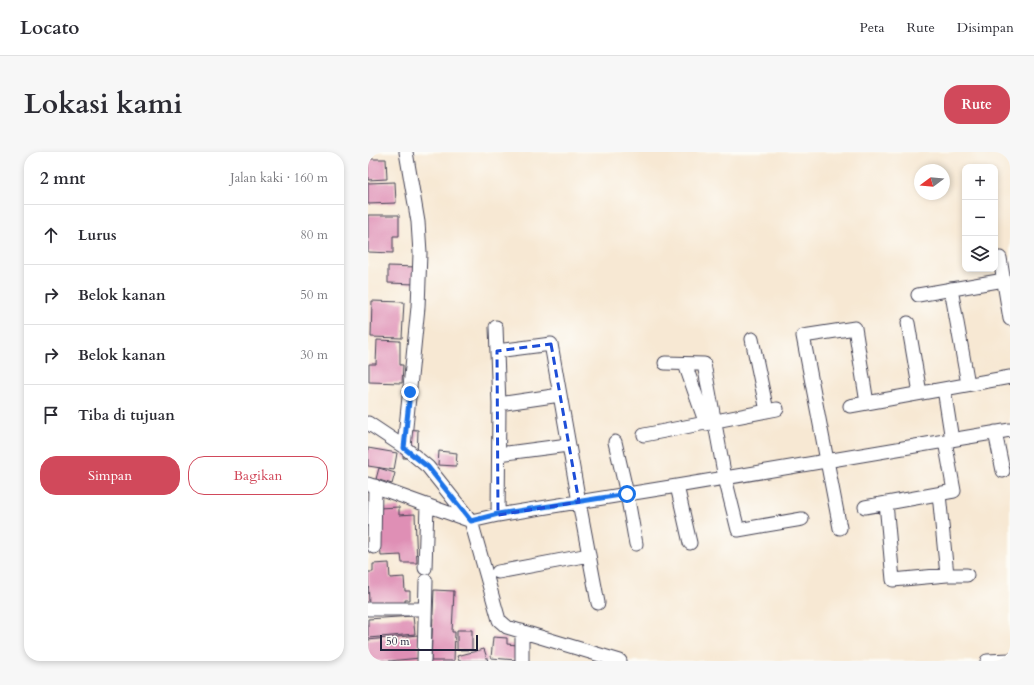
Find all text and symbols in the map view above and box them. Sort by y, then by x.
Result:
text: Locato [20,15,79,41]
text: Peta [859,18,885,37]
text: Rute [907,18,935,37]
text: Disimpan [957,18,1014,37]
text: Lokasi kami [24,85,182,123]
button: Rute [944,85,1010,124]
north arrow [914,164,950,200]
map controls [962,164,998,272]
button: + [962,164,998,200]
text: 2 mnt [40,167,85,190]
text: Jalan kaki · 160 m [230,169,328,187]
button: − [962,200,998,236]
icon: ahead [40,224,62,246]
text: Lurus [78,225,117,245]
text: 80 m [300,226,328,244]
button: layers [962,236,998,272]
icon: right [40,284,62,306]
text: Belok kanan [78,285,166,305]
text: 50 m [300,286,328,304]
icon: right [40,344,62,366]
text: Belok kanan [78,345,166,365]
text: 30 m [300,346,328,364]
route end [401,383,419,401]
icon: arrive [40,404,62,426]
text: Tiba di tujuan [78,405,175,425]
button: Simpan [40,456,180,495]
button: Bagikan [188,456,328,495]
route start [618,485,636,503]
scale bar [380,633,478,652]
text: 50 m [386,634,410,649]

